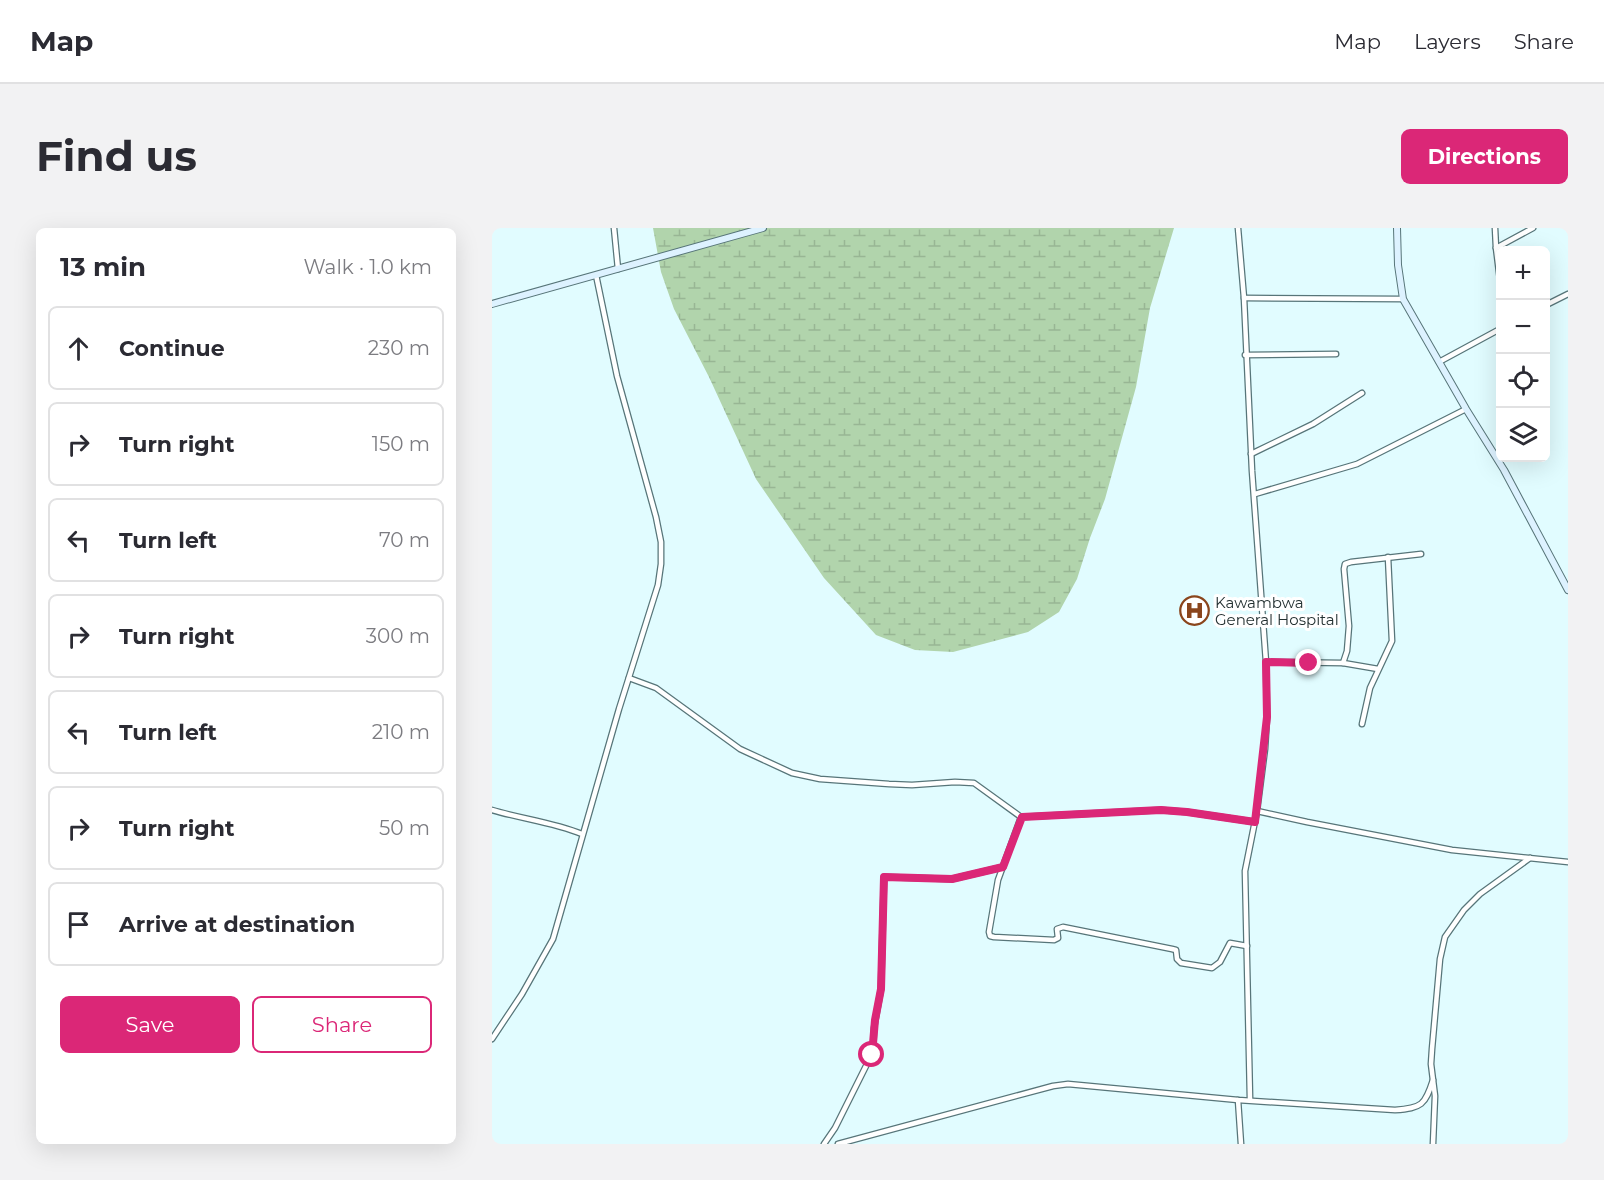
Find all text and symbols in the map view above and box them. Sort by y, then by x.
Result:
text: Map [30,24,93,58]
text: Map [1334,29,1381,54]
text: Layers [1414,29,1481,54]
text: Share [1514,29,1574,54]
button: Directions [1401,129,1568,184]
text: Find us [36,130,197,182]
map controls [1496,246,1550,462]
button: + [1496,246,1550,300]
text: 13 min [60,251,146,283]
text: Walk · 1.0 km [303,255,432,279]
button: − [1496,300,1550,354]
icon: ahead [62,332,95,365]
text: Continue [119,335,225,362]
text: 230 m [368,336,430,360]
button: locate [1496,354,1550,408]
button: layers [1496,408,1550,462]
icon: right [62,428,95,461]
text: Turn right [119,431,234,458]
text: 150 m [372,432,430,456]
icon: left [62,524,95,557]
text: Turn left [119,527,217,554]
text: 70 m [379,528,430,552]
place label: Kawambwa General Hospital [1215,593,1339,629]
hospital icon: Kawambwa General Hospital [1178,595,1210,627]
icon: right [62,620,95,653]
text: Turn right [119,623,234,650]
text: 300 m [366,624,430,648]
route end [1295,649,1321,675]
icon: left [62,716,95,749]
text: Turn left [119,719,217,746]
text: 210 m [372,720,430,744]
icon: right [62,812,95,845]
text: Turn right [119,815,234,842]
text: 50 m [379,816,430,840]
icon: arrive [62,908,95,941]
text: Arrive at destination [119,911,355,938]
button: Save [60,996,240,1053]
button: Share [252,996,432,1053]
route start [858,1041,884,1067]

